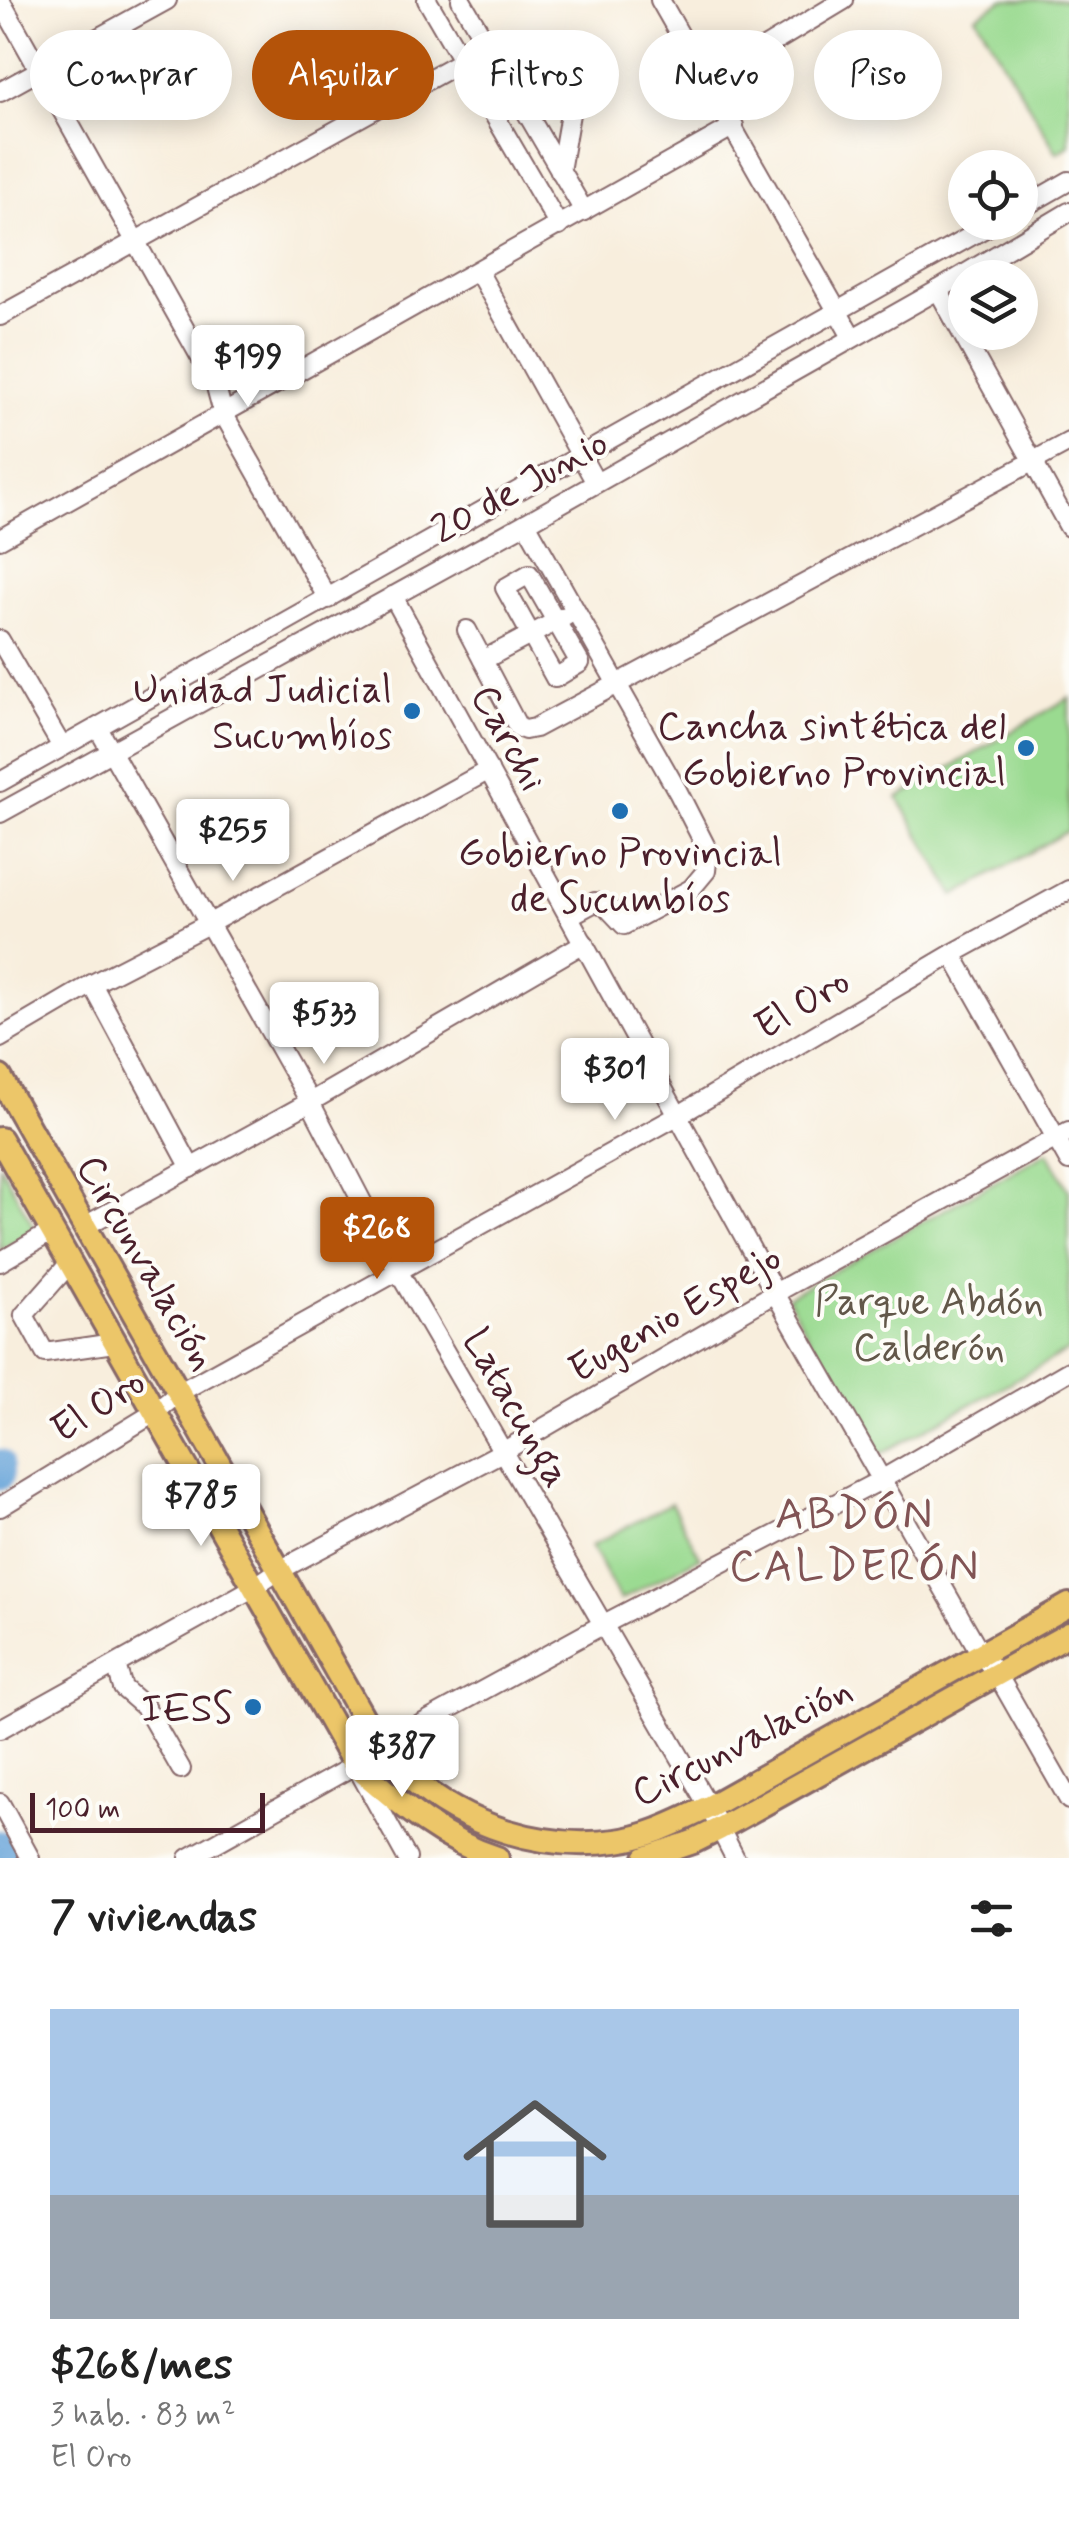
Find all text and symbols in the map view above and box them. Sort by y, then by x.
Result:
chip: Comprar [30,30,232,120]
chip: Alquilar [252,30,434,120]
chip: Filtros [454,30,619,120]
chip: Nuevo [639,30,794,120]
chip: Piso [814,30,942,120]
map controls [948,150,1038,350]
button: locate [948,150,1038,240]
button: layers [948,260,1038,350]
pin: $199 [189,325,307,410]
text: $199 [213,336,283,378]
street label: 20 de Junio [423,418,618,557]
place label: Unidad Judicial Sucumbíos [133,665,392,763]
street label: Carchi [457,676,558,801]
marker: Unidad Judicial Sucumbíos [401,700,423,722]
place label: Cancha sintética del Gobierno Provincial [657,702,1006,800]
marker: Cancha sintética del Gobierno Provincial [1015,737,1037,759]
pin: $255 [174,799,292,884]
marker: Gobierno Provincial de Sucumbíos [609,800,631,822]
text: $255 [198,810,268,852]
place label: Gobierno Provincial de Sucumbíos [458,828,782,926]
street label: El Oro [745,956,860,1053]
pin: $533 [265,982,383,1067]
text: $533 [292,993,356,1035]
pin: $301 [556,1038,674,1123]
text: $301 [583,1049,647,1091]
street label: Circunvalación [63,1146,228,1381]
pin: $268 [318,1197,436,1282]
text: $268 [342,1208,412,1250]
street label: Eugenio Espejo [560,1233,791,1396]
park label: Parque Abdón Calderón [814,1277,1044,1375]
street label: Latacunga [446,1320,582,1499]
street label: El Oro [42,1357,156,1456]
pin: $785 [142,1464,260,1549]
text: $785 [164,1475,238,1517]
district label: ABDÓN CALDERÓN [729,1486,981,1597]
street label: Circunvalación [623,1665,861,1820]
place label: IESS [141,1684,233,1736]
marker: IESS [242,1696,264,1718]
pin: $387 [343,1715,461,1800]
text: $387 [368,1726,436,1768]
scale bar [30,1788,265,1832]
text: 100 m [45,1792,120,1829]
text: 7 viviendas [50,1891,257,1946]
icon: filters [964,1891,1019,1946]
icon: home [445,2074,625,2254]
text: $268/mes [50,2339,232,2394]
text: 3 hab. · 83 m² [50,2394,235,2436]
text: El Oro [50,2436,132,2478]

